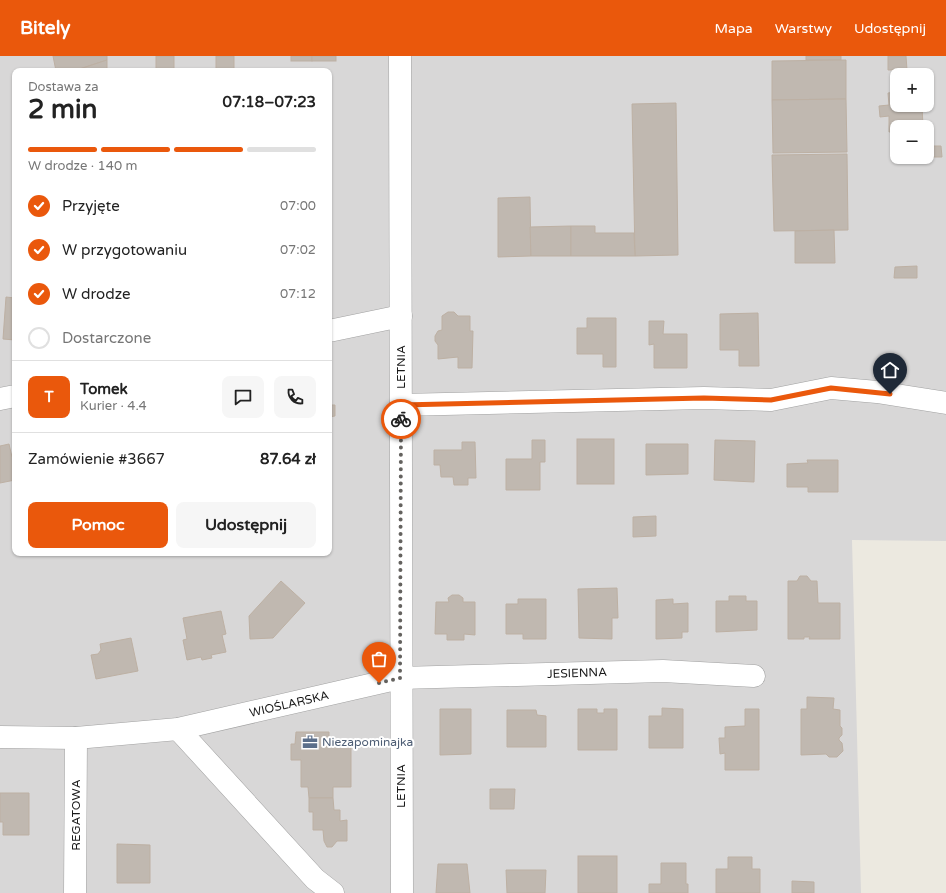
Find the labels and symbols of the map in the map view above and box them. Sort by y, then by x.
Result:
street label: LETNIA [394,345,408,389]
pin [873,353,907,394]
courier [381,399,421,439]
pin [362,642,396,683]
street label: JESIENNA [547,665,607,681]
street label: WIOŚLARSKA [248,688,330,720]
office icon: Niezapominajka [301,733,319,751]
place label: Niezapominajka [322,735,413,749]
street label: LETNIA [394,764,408,808]
street label: REGATOWA [69,779,83,851]

